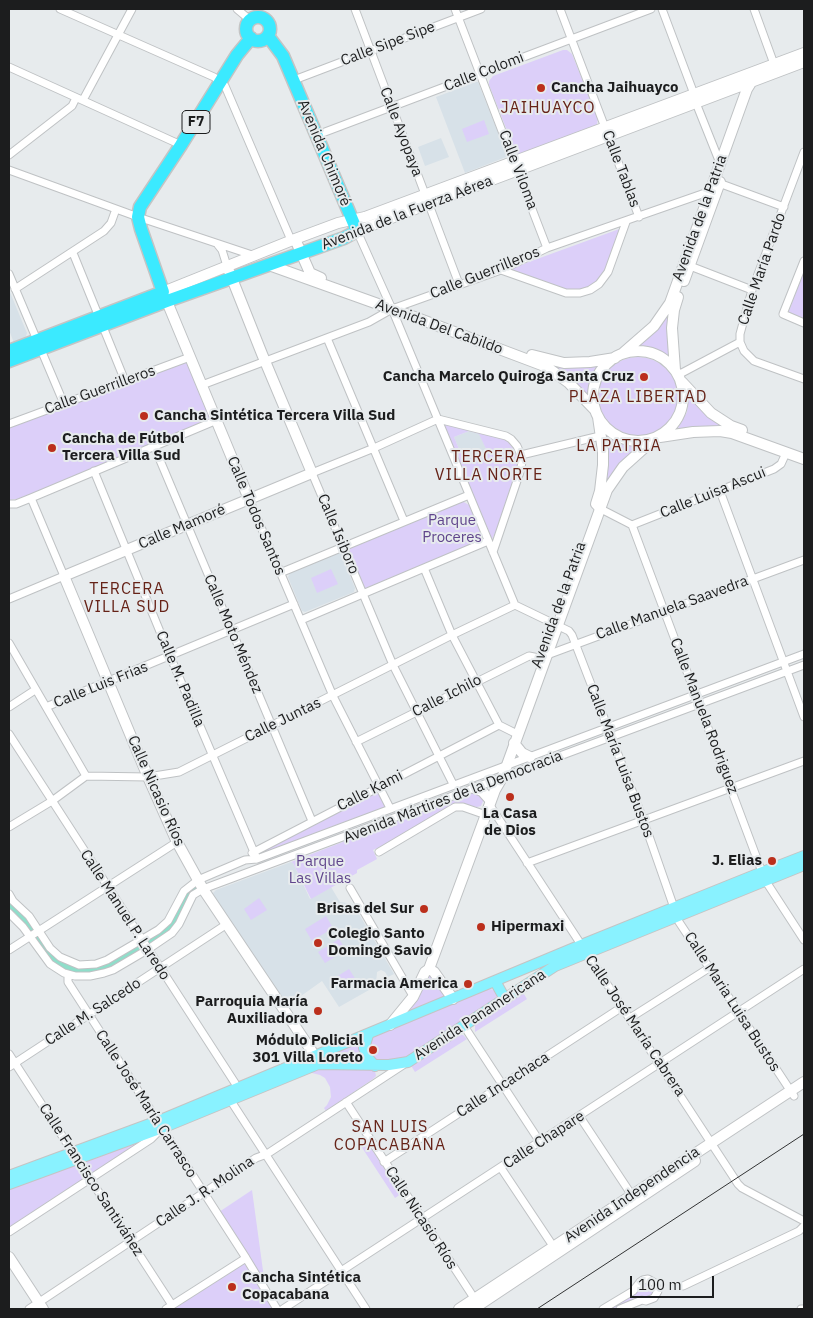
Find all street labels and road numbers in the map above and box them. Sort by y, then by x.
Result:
street label: Calle Sipe Sipe [338,18,438,70]
street label: Calle Colomi [441,49,527,95]
street label: Calle Ayopaya [376,85,426,179]
street label: Avenida Chimoré [293,97,355,209]
road number: F7 [182,110,210,134]
street label: Calle Viloma [495,128,541,212]
street label: Calle Tablas [598,128,644,210]
street label: Avenida de la Patria [669,152,731,284]
street label: Avenida de la Fuerza Aérea [319,172,495,254]
street label: Calle María Pardo [734,210,790,328]
street label: Calle Guerrilleros [428,243,542,303]
street label: Avenida Del Cabildo [373,296,505,358]
street label: Calle Guerrilleros [42,362,158,418]
street label: Calle Todos Santos [223,454,289,578]
street label: Calle Luisa Ascui [658,464,768,522]
street label: Calle Isiboro [313,491,363,577]
street label: Calle Mamoré [136,501,228,553]
street label: Avenida de la Patria [528,539,590,671]
street label: Calle Moto Méndez [200,572,266,696]
street label: Calle Manuela Saavedra [593,572,751,644]
street label: Calle M. Padilla [152,628,208,730]
street label: Calle Manuela Rodriguez [666,636,742,796]
street label: Calle Luis Frias [51,658,151,712]
street label: Calle Ichilo [409,671,485,721]
street label: Calle María Luisa Bustos [582,682,658,840]
street label: Calle Juntas [242,694,324,746]
street label: Calle Nicasio Ríos [124,733,188,849]
street label: Avenida Mártires de la Democracia [341,747,565,847]
street label: Calle Kami [334,767,406,815]
street label: Calle Manuel P. Laredo [76,846,174,984]
street label: Calle Maria Luisa Bustos [680,929,784,1075]
street label: Calle José María Cabrera [581,952,689,1100]
street label: Avenida Panamericana [411,966,549,1064]
street label: Calle M. Salcedo [42,974,144,1050]
street label: Calle José María Carrasco [91,1027,201,1181]
street label: Calle Incachaca [453,1048,553,1122]
street label: Calle Francisco Santiváñez [35,1100,147,1260]
street label: Calle Chapare [500,1107,588,1173]
street label: Avenida Independencia [561,1143,703,1247]
street label: Calle J. R. Molina [153,1153,257,1231]
street label: Calle Nicasio Ríos [381,1163,461,1273]

